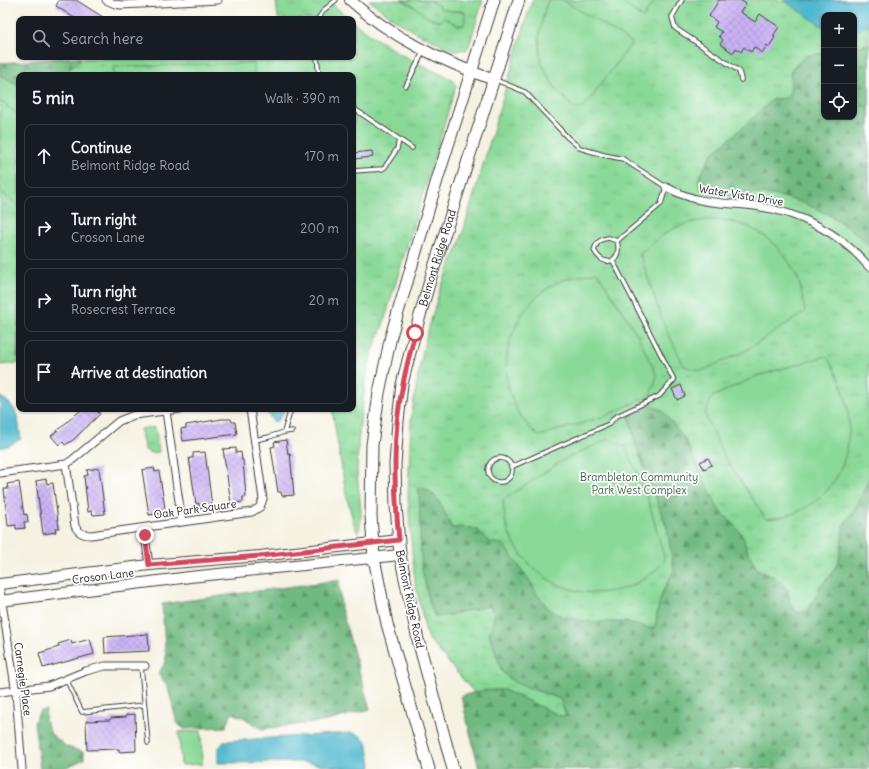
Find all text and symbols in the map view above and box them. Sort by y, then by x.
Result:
map controls [821,12,857,120]
button: + [821,12,857,48]
search box [16,16,356,60]
icon: search [30,27,52,49]
text: Search here [62,29,143,48]
button: − [821,48,857,84]
button: locate [821,84,857,120]
text: 5 min [32,87,74,109]
text: Walk · 390 m [265,90,340,107]
text: Continue [71,138,132,157]
icon: ahead [33,145,55,167]
text: 170 m [304,148,339,165]
text: Belmont Ridge Road [71,157,190,174]
street label: Water Vista Drive [698,181,784,209]
street label: Belmont Ridge Road [416,207,459,308]
text: Turn right [71,210,136,229]
icon: right [33,217,55,239]
text: 200 m [300,220,339,237]
text: Croson Lane [71,229,145,246]
text: Turn right [71,282,136,301]
icon: right [33,289,55,311]
text: 20 m [309,292,339,309]
text: Rosecrest Terrace [71,301,175,318]
route start [406,324,424,342]
icon: arrive [33,361,55,383]
text: Arrive at destination [71,363,207,382]
park label: Brambleton Community Park West Complex [580,470,698,497]
street label: Oak Park Square [153,496,237,522]
route end [136,526,154,544]
street label: Belmont Ridge Road [393,548,427,650]
street label: Croson Lane [71,565,135,587]
street label: Carnegie Place [11,641,35,717]

